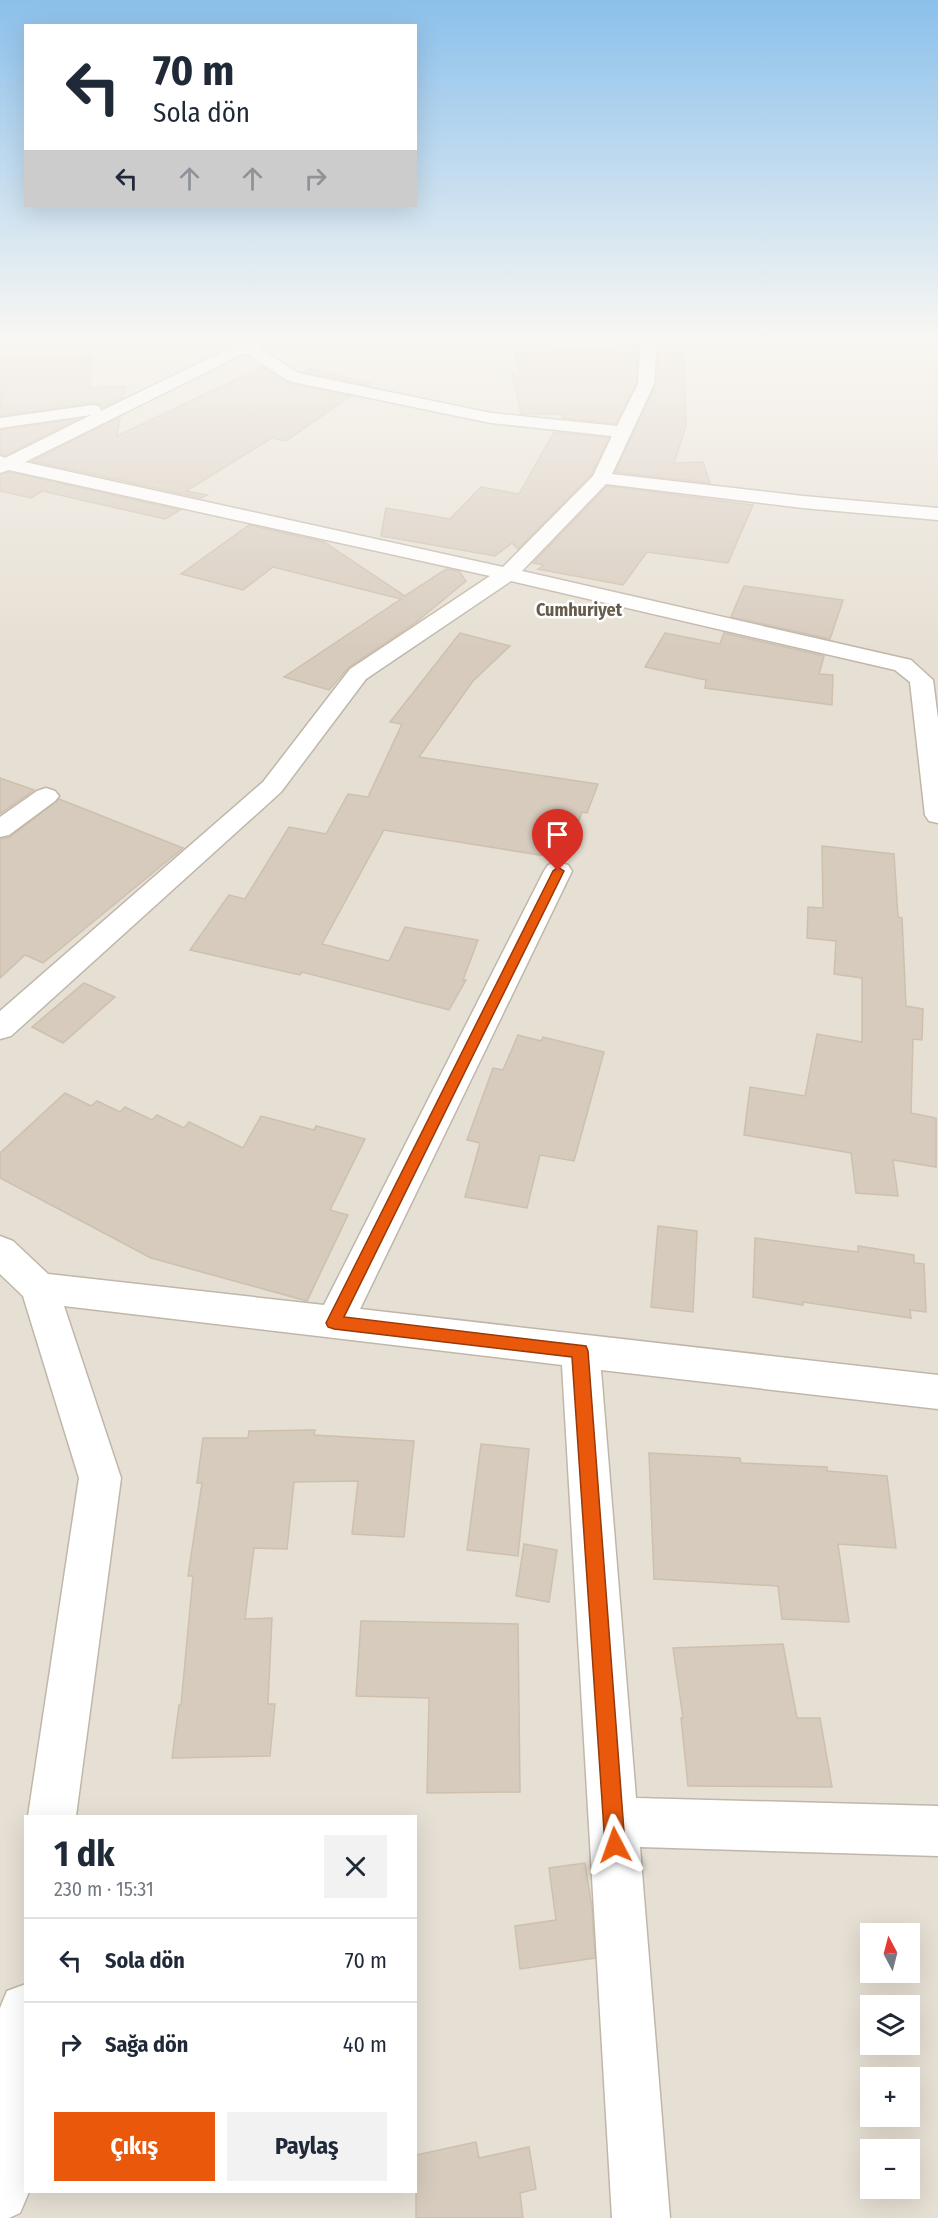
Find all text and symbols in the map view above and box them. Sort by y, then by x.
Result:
text: 70 m [153,46,234,96]
icon: left [54,48,132,126]
text: Sola dön [153,97,250,129]
icon: left [110,162,143,195]
icon: ahead [173,162,206,195]
icon: ahead [236,162,269,195]
icon: right [299,162,332,195]
district label: Cumhuriyet [536,599,623,621]
pin [532,809,583,871]
icon: arrive [541,818,574,851]
position arrow [583,1813,647,1877]
text: 1 dk [54,1832,115,1876]
button: close [324,1835,387,1898]
text: 230 m · 15:31 [54,1877,154,1901]
north arrow [860,1923,920,1983]
map controls [860,1923,920,2199]
icon: left [54,1944,87,1977]
text: Sola dön [105,1947,185,1974]
text: 70 m [345,1947,387,1974]
button: layers [860,1995,920,2055]
icon: right [54,2028,87,2061]
text: Sağa dön [105,2031,188,2058]
text: 40 m [343,2031,387,2058]
button: + [860,2067,920,2127]
button: Çıkış [54,2112,215,2181]
button: Paylaş [227,2112,387,2181]
button: − [860,2139,920,2199]

